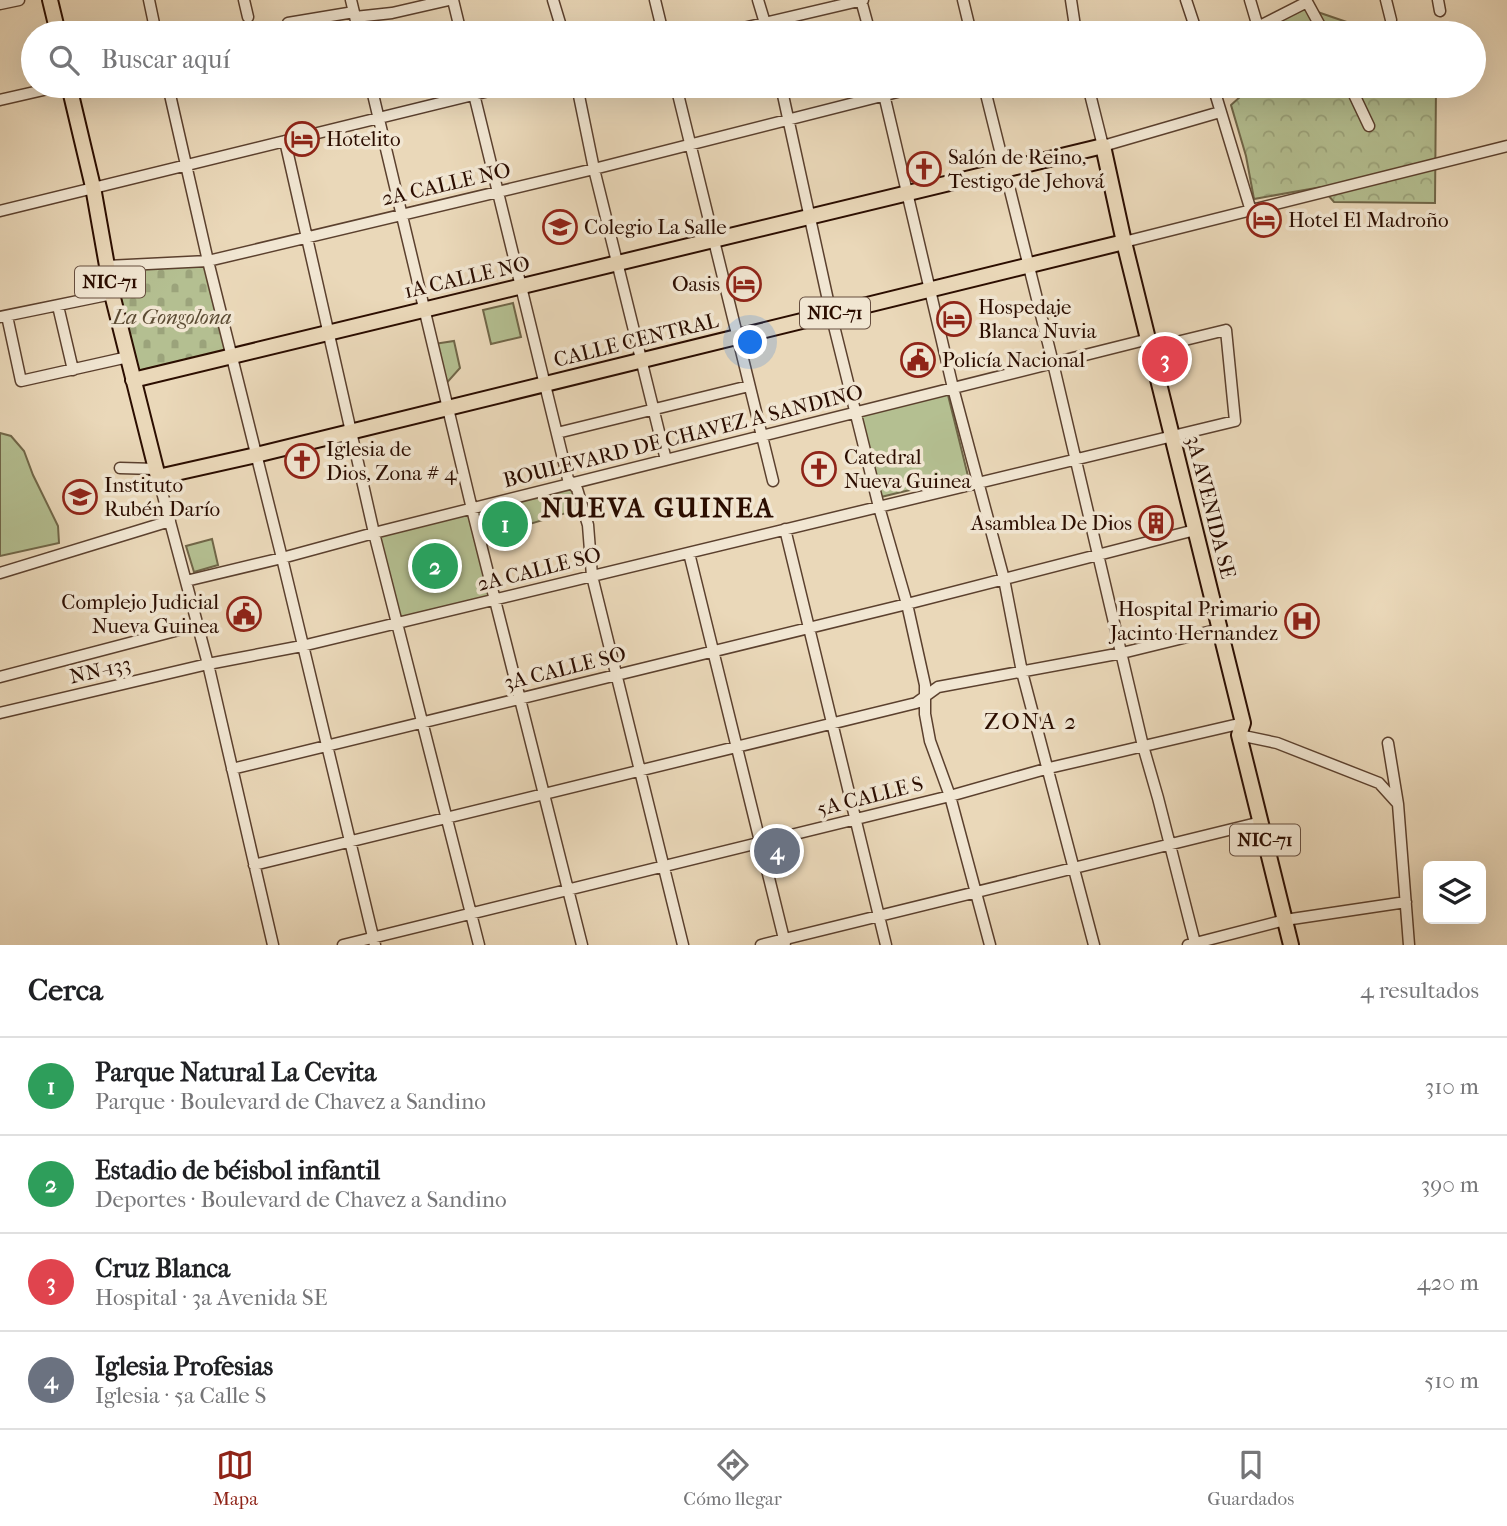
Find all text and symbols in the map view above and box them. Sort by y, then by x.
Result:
search box [21,21,1486,98]
icon: search [45,41,83,79]
text: Buscar aquí [101,44,230,75]
hotel icon: Hotelito [283,120,321,158]
place label: Hotelito [326,127,401,151]
place label: Salón de Reino, Testigo de Jehová [948,145,1105,193]
church icon: Salón de Reino, Testigo de Jehová [905,150,943,188]
street label: 2A CALLE NO [379,158,513,210]
hotel icon: Hotel El Madroño [1245,201,1283,239]
school or university icon: Colegio La Salle [541,208,579,246]
place label: Hotel El Madroño [1288,208,1449,232]
place label: Colegio La Salle [584,215,727,239]
street label: 1A CALLE NO [402,251,532,303]
hotel icon: Oasis [725,265,763,303]
road number: NIC-71 [75,266,145,298]
place label: Oasis [672,272,720,296]
place label: Hospedaje Blanca Nuvia [978,295,1097,343]
road number: NIC-71 [800,298,870,328]
hotel icon: Hospedaje Blanca Nuvia [935,300,973,338]
park label: La Gongolona [111,305,231,329]
street label: CALLE CENTRAL [551,308,721,372]
your location [733,325,767,359]
pin: 3 [1142,333,1188,385]
public building icon: Policía Nacional [899,341,937,379]
place label: Policía Nacional [942,348,1085,372]
street label: BOULEVARD DE CHAVEZ A SANDINO [501,380,865,492]
street label: 3A AVENIDA SE [1182,433,1240,581]
place label: Iglesia de Dios, Zona # 4 [326,437,457,485]
church icon: Iglesia de Dios, Zona # 4 [283,442,321,480]
place label: Catedral Nueva Guinea [844,445,971,493]
church icon: Catedral Nueva Guinea [800,450,838,488]
place label: Instituto Rubén Darío [104,473,220,521]
school or university icon: Instituto Rubén Darío [61,478,99,516]
district label: NUEVA GUINEA [541,491,775,524]
pin: 1 [482,498,528,550]
building icon: Asamblea De Dios [1137,504,1175,542]
place label: Asamblea De Dios [970,511,1132,535]
pin: 2 [412,540,458,592]
street label: 2A CALLE SO [475,542,603,596]
place label: Complejo Judicial Nueva Guinea [61,590,219,638]
public building icon: Complejo Judicial Nueva Guinea [225,595,263,633]
place label: Hospital Primario Jacinto Hernandez [1108,597,1278,645]
hospital icon: Hospital Primario Jacinto Hernandez [1283,602,1321,640]
street label: 3A CALLE SO [502,641,628,695]
street label: NN-133 [67,651,133,689]
district label: ZONA 2 [984,708,1078,735]
street label: 5A CALLE S [815,771,925,821]
road number: NIC-71 [1230,824,1300,856]
pin: 4 [754,825,800,877]
map controls [1423,861,1486,924]
button: layers [1423,861,1486,924]
text: Cerca [28,973,103,1008]
text: 4 resultados [1360,977,1479,1004]
text: Parque Natural La Cevita [95,1057,376,1088]
text: 1 [47,1073,55,1100]
text: 310 m [1425,1073,1479,1100]
text: Parque · Boulevard de Chavez a Sandino [95,1088,486,1115]
text: Estadio de béisbol infantil [95,1155,380,1186]
text: 2 [45,1171,57,1198]
text: 390 m [1421,1171,1479,1198]
text: Deportes · Boulevard de Chavez a Sandino [95,1186,507,1213]
text: Cruz Blanca [95,1253,230,1284]
text: 3 [46,1269,56,1296]
text: 420 m [1417,1269,1479,1296]
text: Hospital · 3a Avenida SE [95,1284,328,1311]
text: Iglesia Profesias [95,1351,273,1382]
text: 4 [44,1367,58,1394]
text: 510 m [1424,1367,1479,1394]
text: Iglesia · 5a Calle S [95,1382,267,1409]
tab: Mapa [213,1446,258,1510]
tab: Cómo llegar [683,1446,782,1510]
tab: Guardados [1207,1446,1294,1510]

